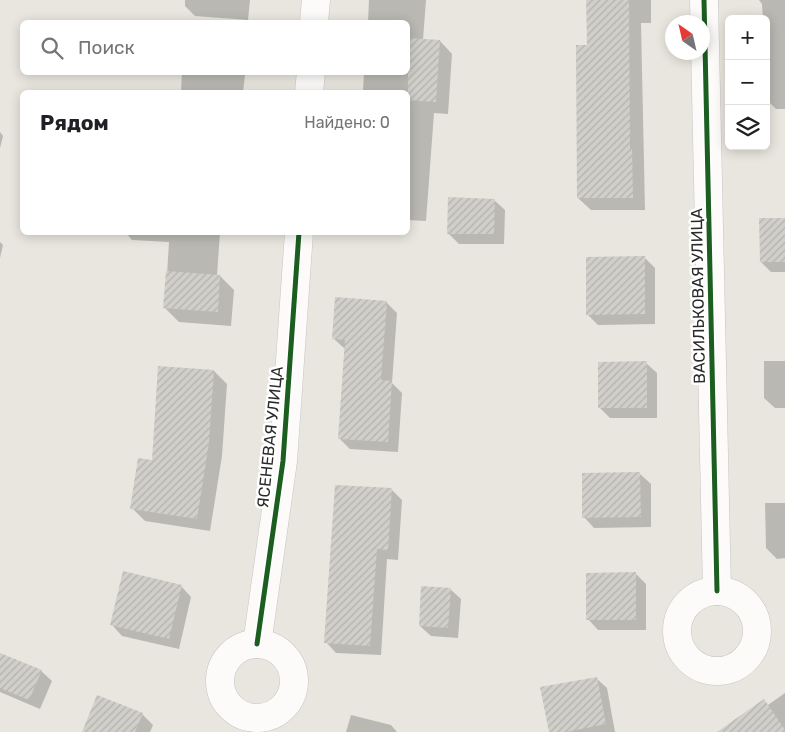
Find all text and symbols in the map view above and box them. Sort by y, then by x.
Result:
north arrow [665,15,710,60]
map controls [725,15,770,150]
button: + [725,15,770,60]
search box [20,20,410,75]
icon: search [38,34,66,62]
text: Поиск [78,36,135,59]
button: − [725,60,770,105]
button: layers [725,105,770,150]
text: Рядом [40,110,109,135]
text: Найдено: 0 [304,113,390,132]
street label: ВАСИЛЬКОВАЯ УЛИЦА [687,208,709,384]
street label: ЯСЕНЕВАЯ УЛИЦА [253,365,287,509]

